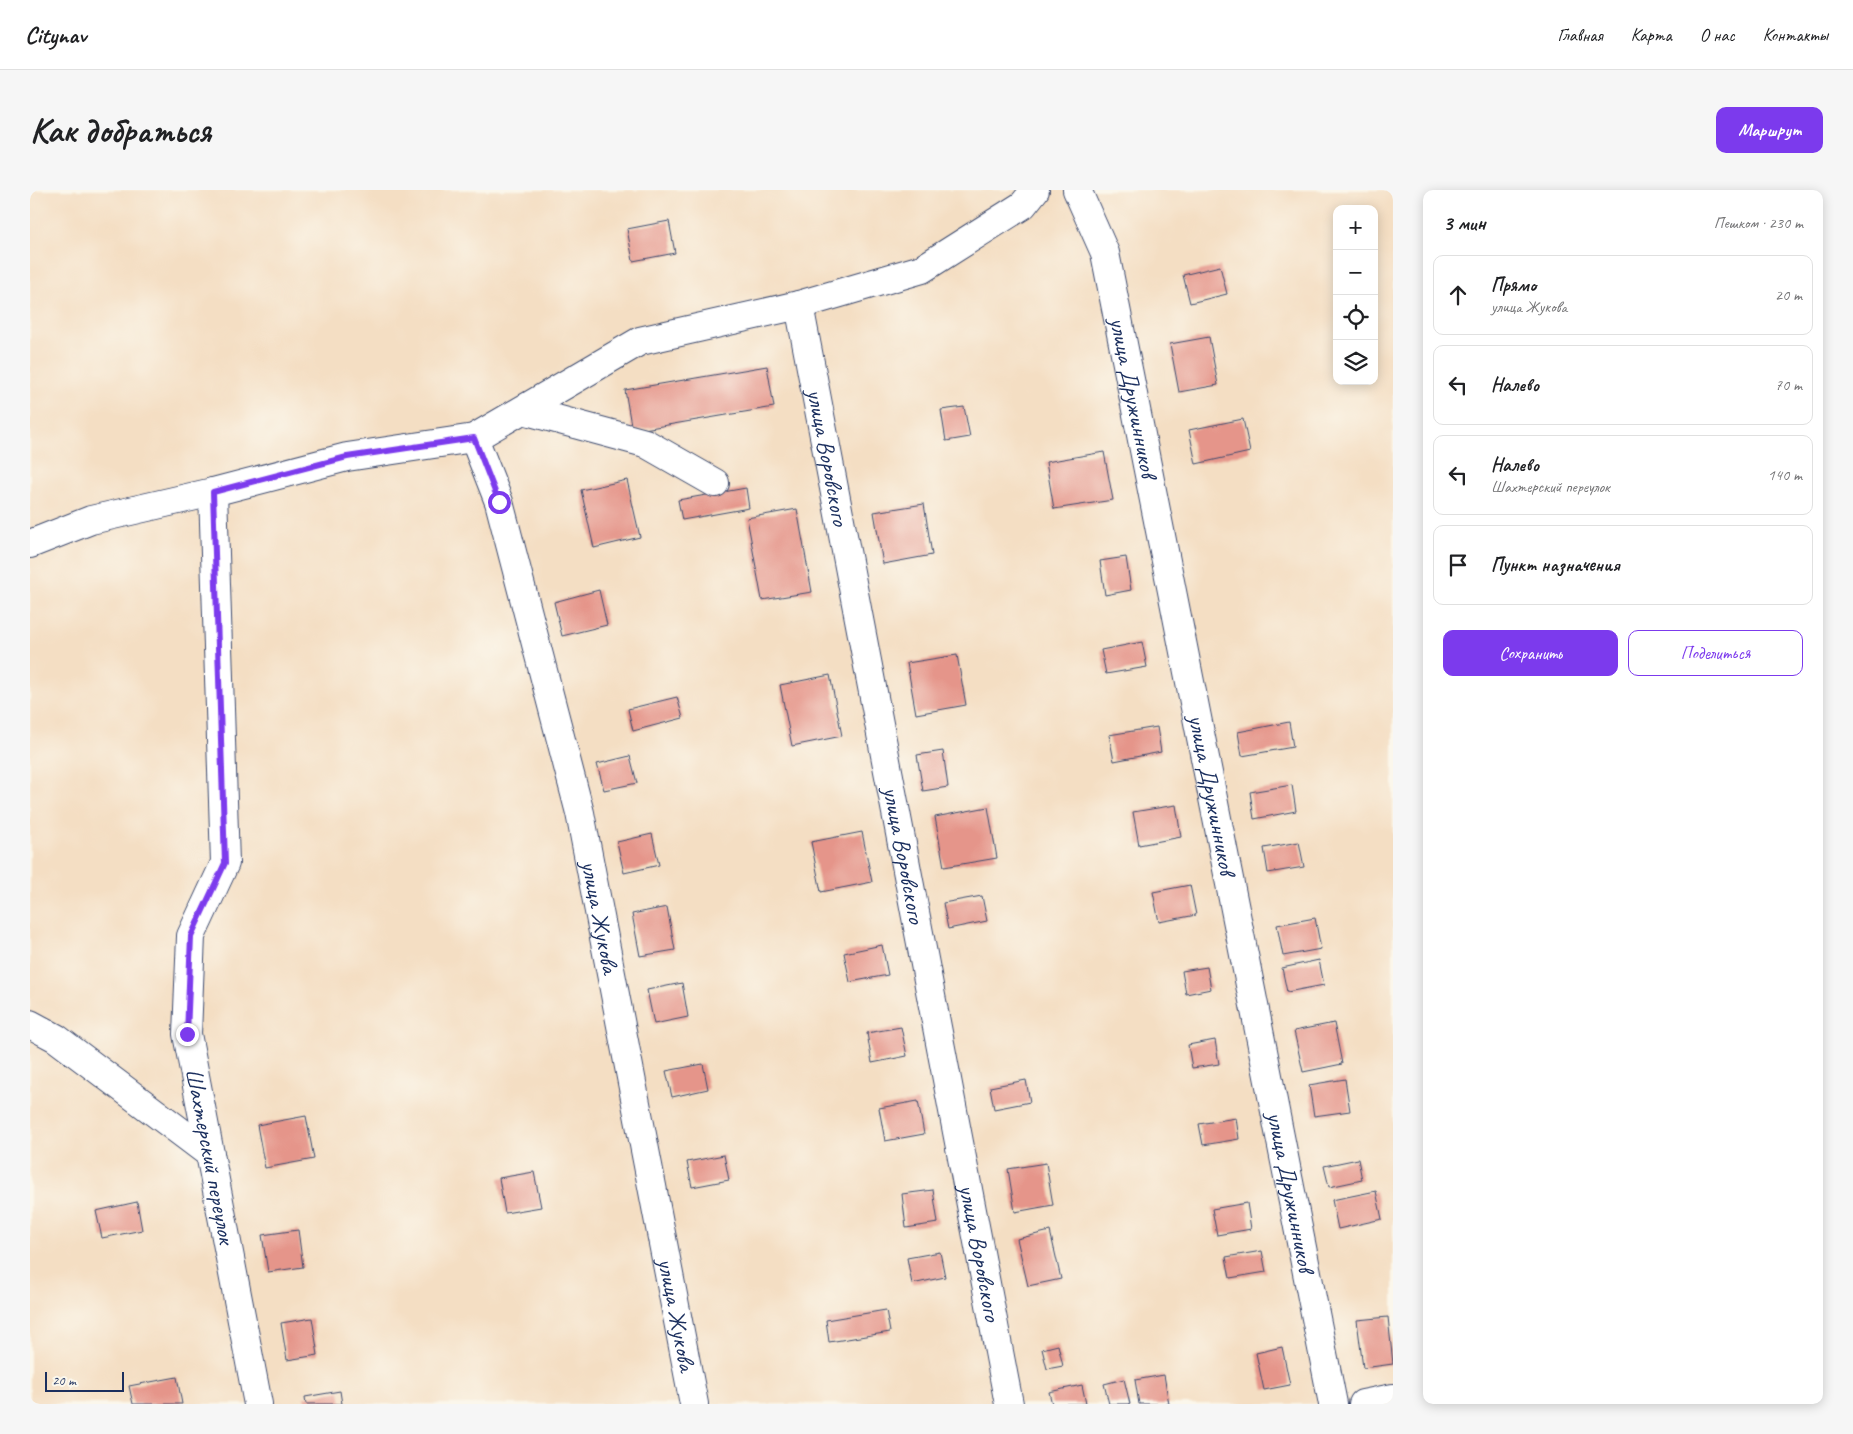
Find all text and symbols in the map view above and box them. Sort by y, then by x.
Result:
text: Citynav [25,20,86,50]
text: Главная [1558,24,1603,46]
text: Карта [1631,24,1672,46]
text: О нас [1700,24,1735,46]
text: Контакты [1763,24,1828,46]
button: Маршрут [1716,107,1823,153]
text: Как добраться [30,108,211,153]
map controls [1333,205,1378,385]
button: + [1333,205,1378,250]
text: 3 мин [1443,210,1486,236]
text: Пешком · 230 m [1714,213,1803,233]
button: − [1333,250,1378,295]
text: Прямо [1491,273,1536,297]
icon: ahead [1444,281,1472,309]
text: 20 m [1775,285,1802,305]
button: locate [1333,295,1378,340]
text: улица Жукова [1491,297,1567,317]
street label: улица Дружинников [1103,313,1165,484]
button: layers [1333,340,1378,385]
icon: left [1444,371,1472,399]
text: Налево [1491,373,1539,397]
text: 70 m [1775,375,1802,395]
street label: улица Воровского [800,384,856,530]
text: Налево [1491,453,1539,477]
icon: left [1444,461,1472,489]
text: 140 m [1768,465,1802,485]
text: Шахтерский переулок [1491,477,1610,497]
route start [488,491,511,514]
icon: arrive [1444,551,1472,579]
text: Пункт назначения [1491,553,1620,577]
button: Сохранить [1443,630,1618,676]
button: Поделиться [1628,630,1803,676]
street label: улица Дружинников [1181,710,1244,881]
street label: улица Воровского [876,782,932,927]
street label: улица Жукова [574,856,626,978]
route end [176,1023,199,1046]
street label: Шахтерский переулок [179,1066,242,1248]
street label: улица Дружинников [1260,1107,1322,1278]
street label: улица Воровского [952,1180,1008,1325]
street label: улица Жукова [651,1254,703,1376]
scale bar [45,1369,124,1392]
text: 20 m [52,1372,76,1389]

